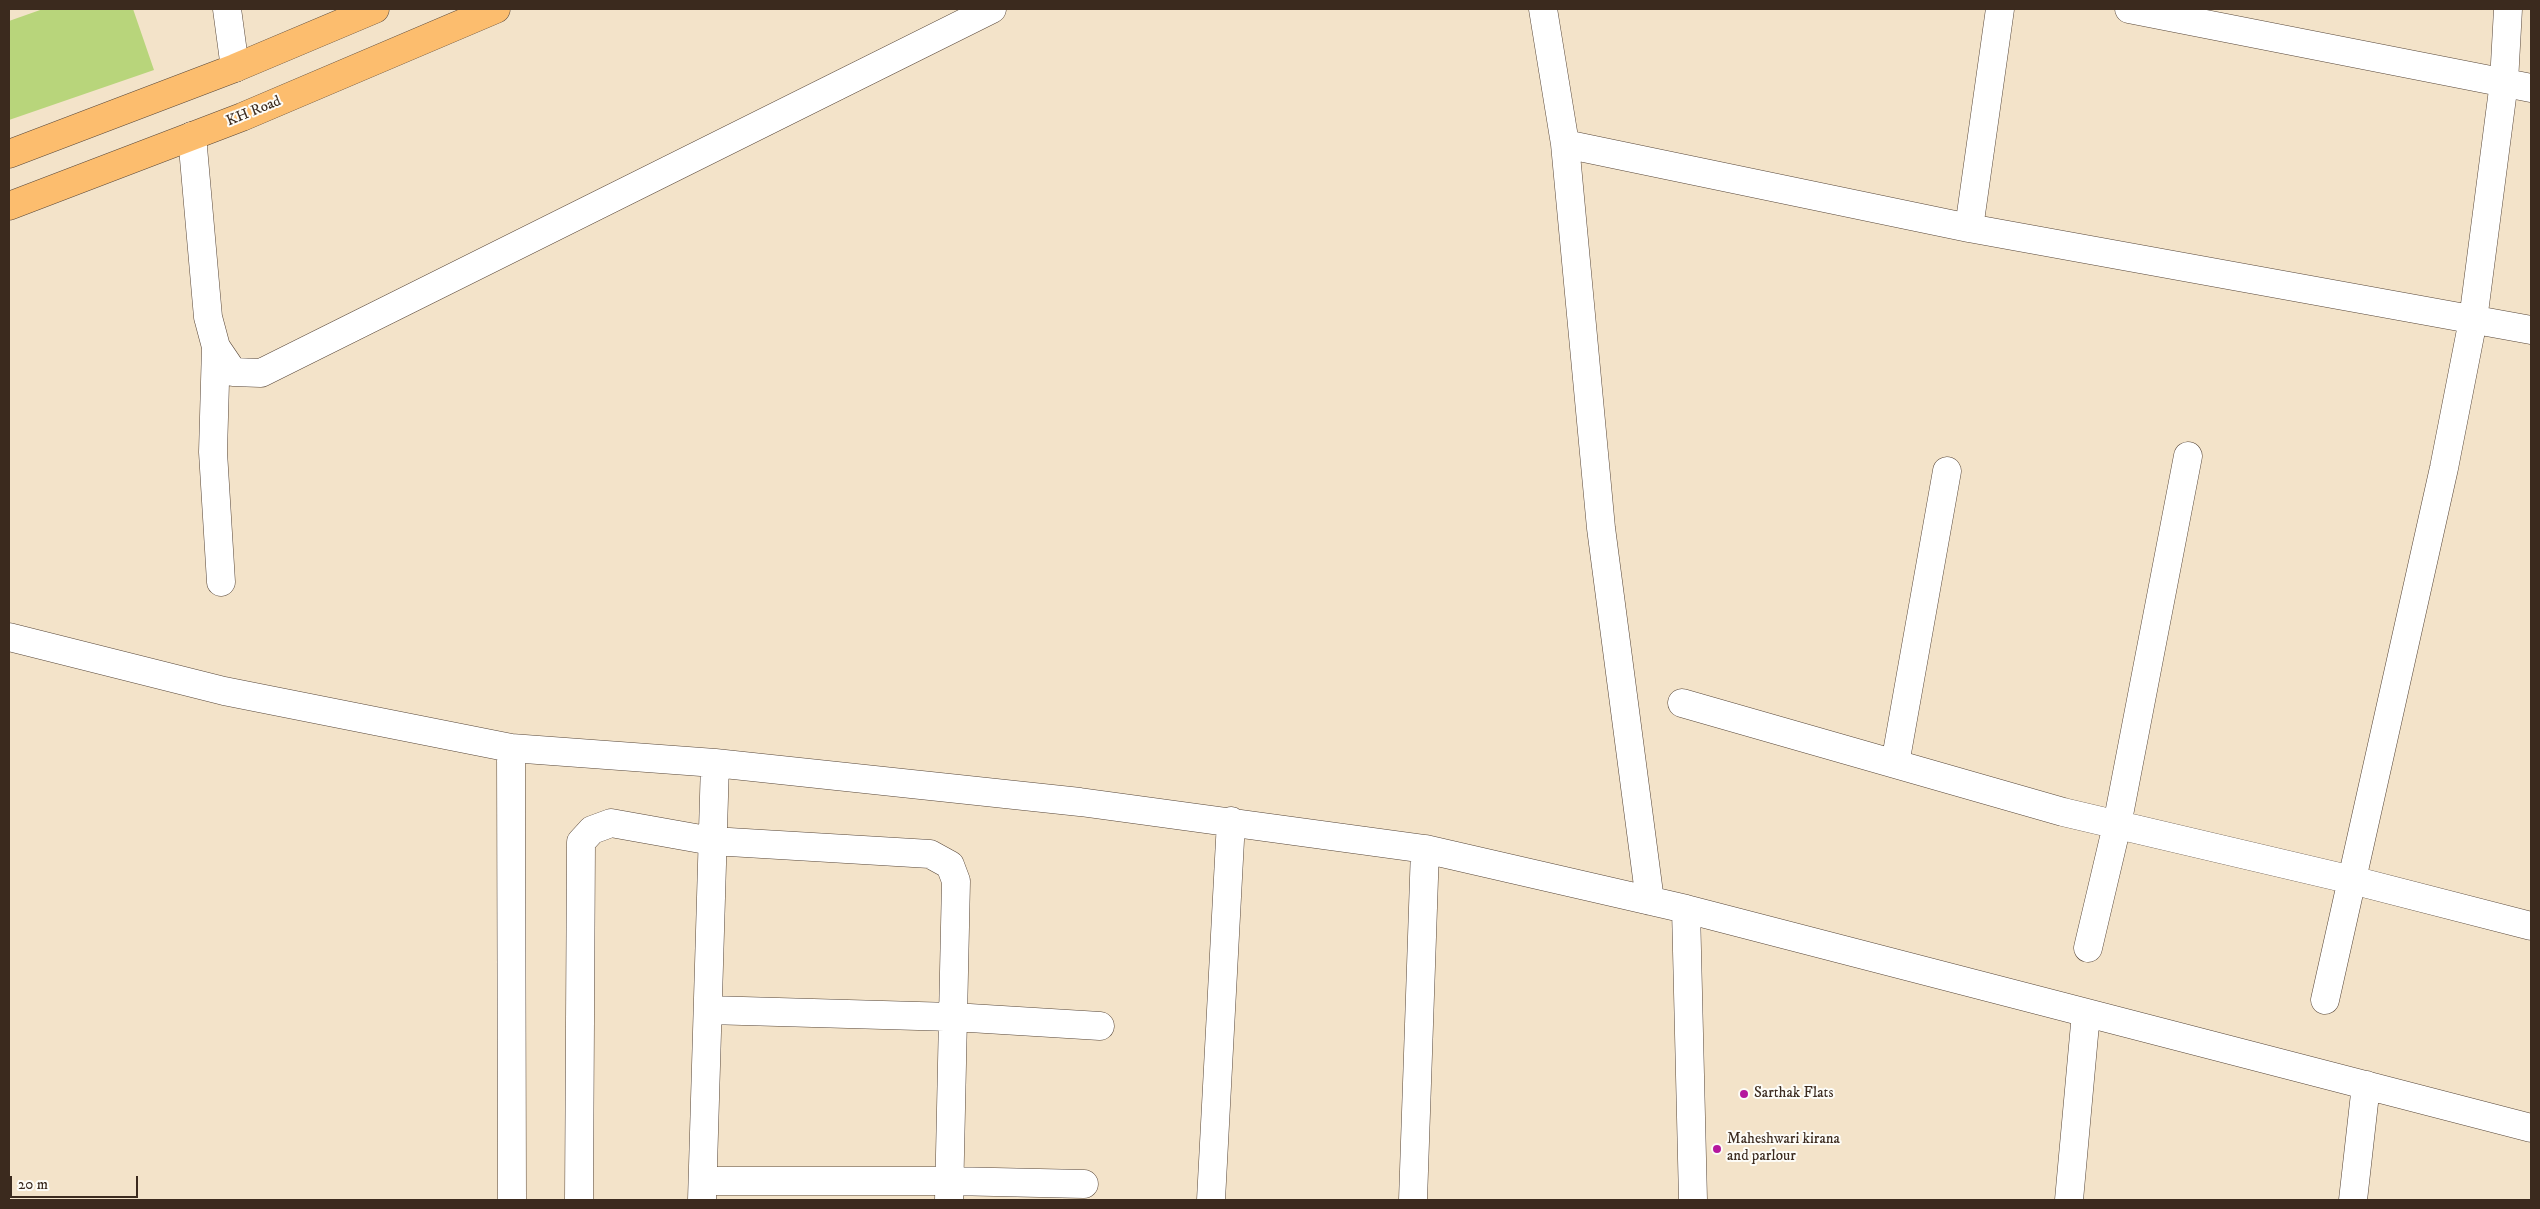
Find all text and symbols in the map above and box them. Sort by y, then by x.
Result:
street label: KH Road [224,93,284,131]
place label: Sarthak Flats [1754,1085,1833,1103]
marker: Sarthak Flats [1738,1088,1750,1100]
place label: Maheshwari kirana and parlour [1727,1131,1840,1166]
marker: Maheshwari kirana and parlour [1711,1143,1723,1155]
scale bar [12,1166,140,1198]
text: 20 m [18,1175,48,1194]

